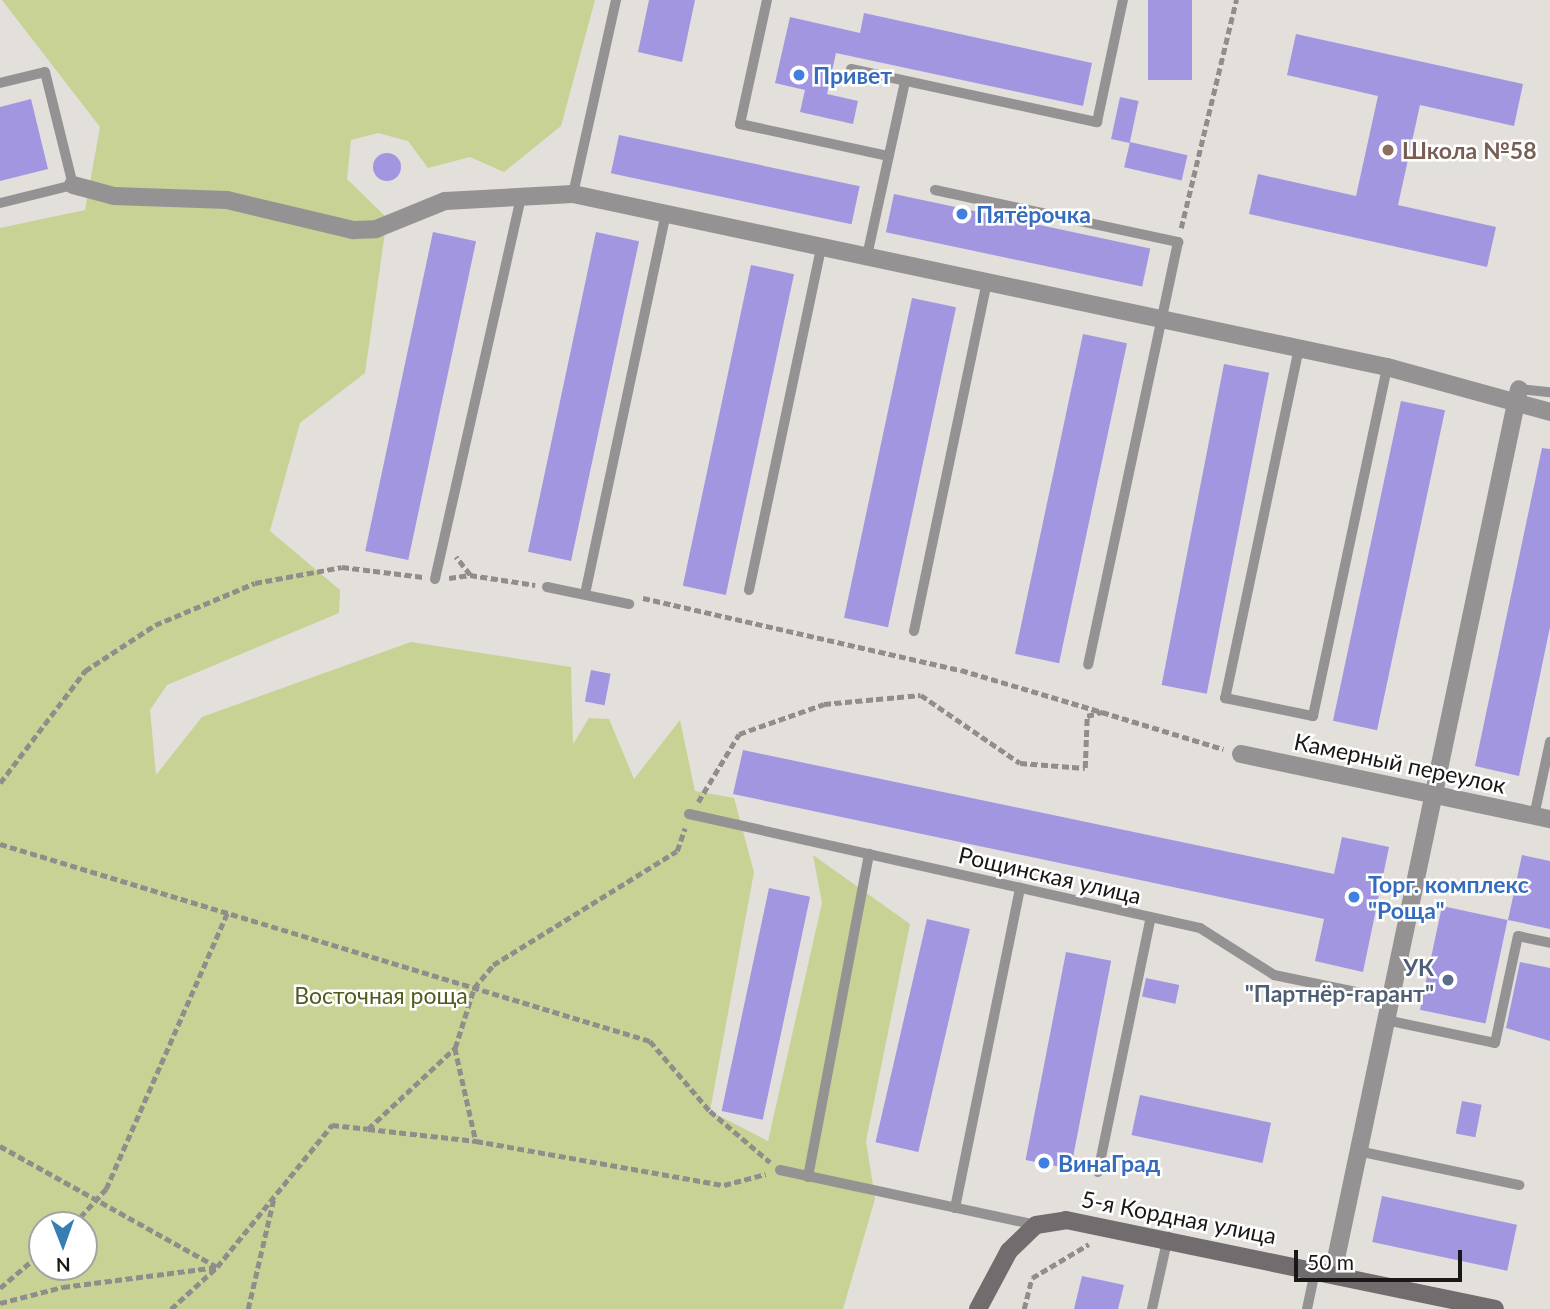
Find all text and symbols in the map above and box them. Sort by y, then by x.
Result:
place label: Привет [813,61,892,89]
marker: Привет [791,67,807,83]
place label: Школа №58 [1402,136,1537,164]
marker: Школа №58 [1380,142,1396,158]
place label: Пятёрочка [976,200,1091,228]
marker: Пятёрочка [954,206,970,222]
street label: Камерный переулок [1292,727,1508,799]
street label: Рощинская улица [956,841,1144,909]
place label: Торг. комплекс "Роща" [1368,870,1529,924]
marker: Торг. комплекс "Роща" [1346,889,1362,905]
place label: УК "Партнёр-гарант" [1245,953,1434,1007]
marker: УК "Партнёр-гарант" [1440,972,1456,988]
park label: Восточная роща [294,981,468,1009]
place label: ВинаГрад [1058,1149,1160,1177]
marker: ВинаГрад [1036,1155,1052,1171]
street label: 5-я Кордная улица [1079,1185,1279,1249]
north arrow [28,1211,98,1281]
scale bar [1298,1236,1466,1280]
text: 50 m [1307,1249,1354,1274]
text: N [56,1254,71,1277]

